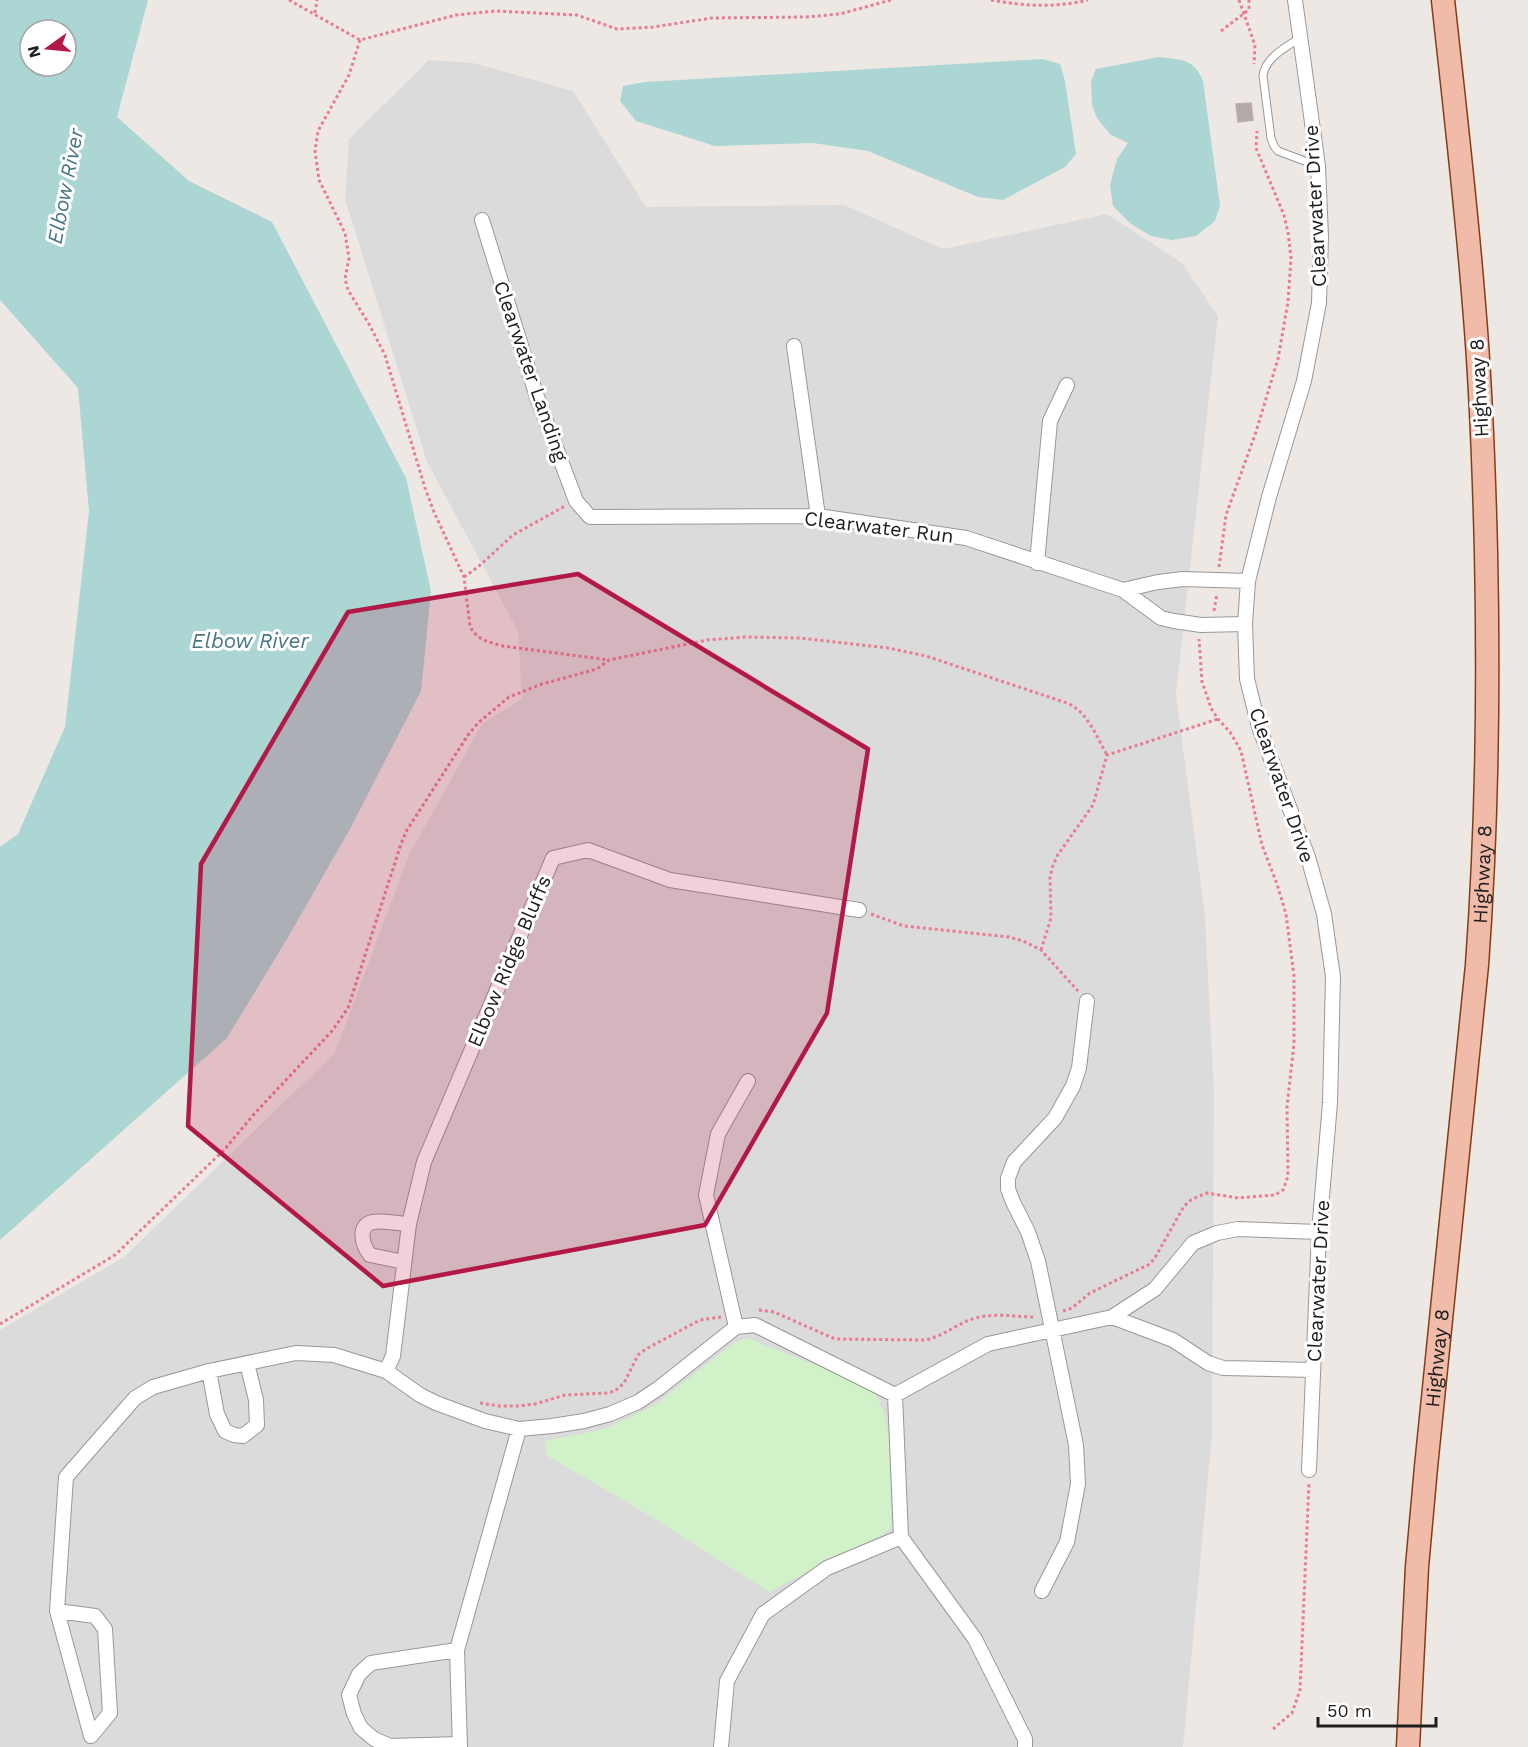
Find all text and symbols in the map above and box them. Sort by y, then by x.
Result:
north arrow [18,18,78,78]
text: N [23,44,45,60]
street label: Clearwater Drive [1299,124,1331,288]
water label: Elbow River [42,125,89,246]
street label: Clearwater Landing [489,278,573,465]
street label: Highway 8 [1464,338,1494,438]
street label: Clearwater Run [803,506,955,548]
water label: Elbow River [191,628,309,653]
street label: Clearwater Drive [1244,704,1320,866]
street label: Highway 8 [1468,824,1497,925]
street label: Elbow Ridge Bluffs [462,872,556,1050]
street label: Clearwater Drive [1302,1199,1334,1363]
street label: Highway 8 [1420,1308,1454,1409]
scale bar [1318,1690,1436,1728]
text: 50 m [1327,1700,1372,1721]

